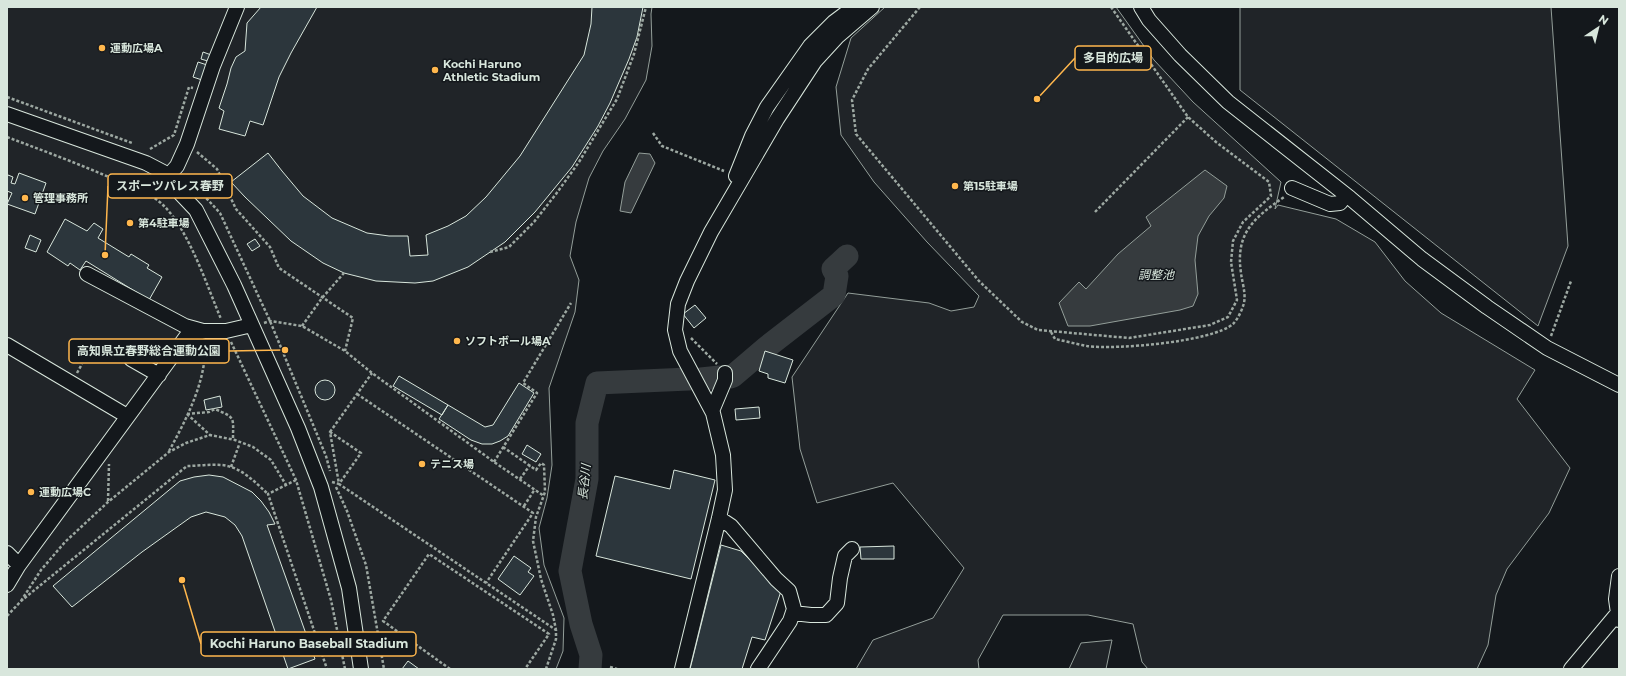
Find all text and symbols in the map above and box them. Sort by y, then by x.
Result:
north arrow [1578,8,1618,48]
text: N [1596,12,1611,28]
place label: 運動広場A [110,41,163,55]
marker: 運動広場A [97,43,107,53]
callout: 多目的広場 [1075,46,1151,70]
text: 多目的広場 [1083,50,1143,65]
place label: Kochi Haruno Athletic Stadium [442,57,540,84]
marker: Kochi Haruno Athletic Stadium [430,65,440,75]
callout: スポーツパレス春野 [108,174,232,198]
text: スポーツパレス春野 [116,178,224,193]
place label: 第15駐車場 [963,179,1018,193]
marker: 第15駐車場 [950,181,960,191]
place label: 管理事務所 [33,191,88,205]
marker: 管理事務所 [20,193,30,203]
place label: 第4駐車場 [138,216,190,230]
marker: 第4駐車場 [125,218,135,228]
water label: 調整池 [1138,267,1175,282]
place label: ソフトボール場A [465,334,551,348]
marker: ソフトボール場A [452,336,462,346]
callout: 高知県立春野総合運動公園 [69,339,229,363]
text: 高知県立春野総合運動公園 [77,343,221,358]
place label: テニス場 [430,457,474,471]
marker: テニス場 [417,459,427,469]
water label: 長谷川 [575,461,594,501]
place label: 運動広場C [39,485,91,499]
marker: 運動広場C [26,487,36,497]
callout: Kochi Haruno Baseball Stadium [201,632,416,656]
text: Kochi Haruno Baseball Stadium [210,636,408,651]

